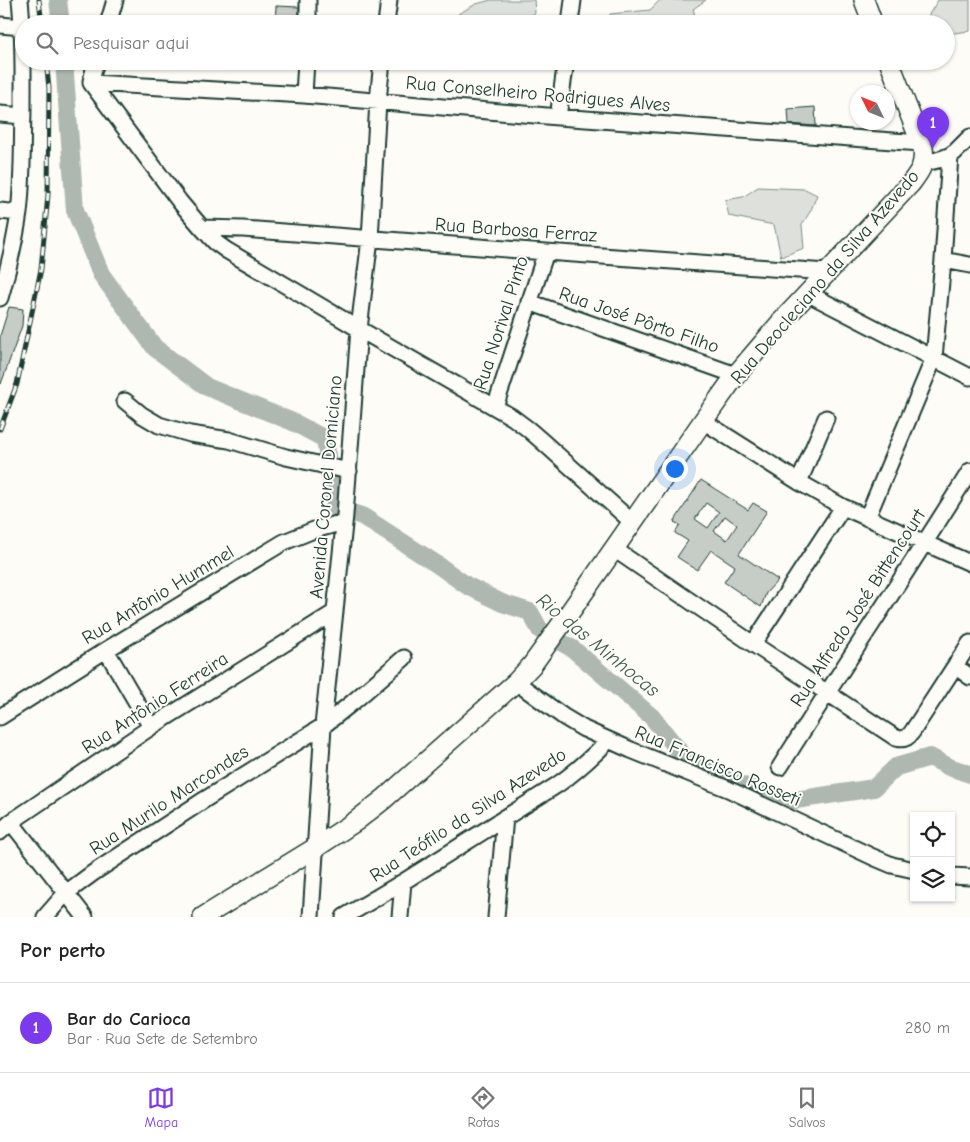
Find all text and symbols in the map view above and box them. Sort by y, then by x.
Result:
search box [15,15,955,70]
icon: search [33,29,61,57]
text: Pesquisar aqui [73,32,189,54]
street label: Rua Conselheiro Rodrigues Alves [405,71,671,117]
north arrow [850,85,895,130]
pin: 1 [917,107,949,148]
street label: Rua Deocleciano da Silva Azevedo [726,166,924,388]
street label: Rua Barbosa Ferraz [434,213,598,247]
street label: Rua Norival Pinto [469,253,533,393]
street label: Rua José Pôrto Filho [556,282,722,358]
street label: Avenida Coronel Domiciano [305,374,347,600]
your location [662,456,688,482]
street label: Rua Alfredo José Bittencourt [786,504,931,711]
street label: Rua Antônio Hummel [78,541,238,649]
water label: Rio das Minhocas [532,588,665,702]
street label: Rua Antônio Ferreira [78,648,232,758]
street label: Rua Francisco Rosseti [632,721,804,811]
street label: Rua Murilo Marcondes [85,740,253,860]
street label: Rua Teófilo da Silva Azevedo [366,743,570,887]
map controls [910,812,955,902]
button: locate [910,812,955,857]
button: layers [910,857,955,902]
text: Por perto [20,938,105,962]
text: Bar do Carioca [67,1008,191,1030]
text: 1 [33,1019,39,1037]
text: 280 m [905,1019,950,1037]
text: Bar · Rua Sete de Setembro [67,1030,258,1048]
tab: Mapa [145,1084,178,1131]
tab: Rotas [467,1084,499,1131]
tab: Salvos [789,1084,825,1131]

